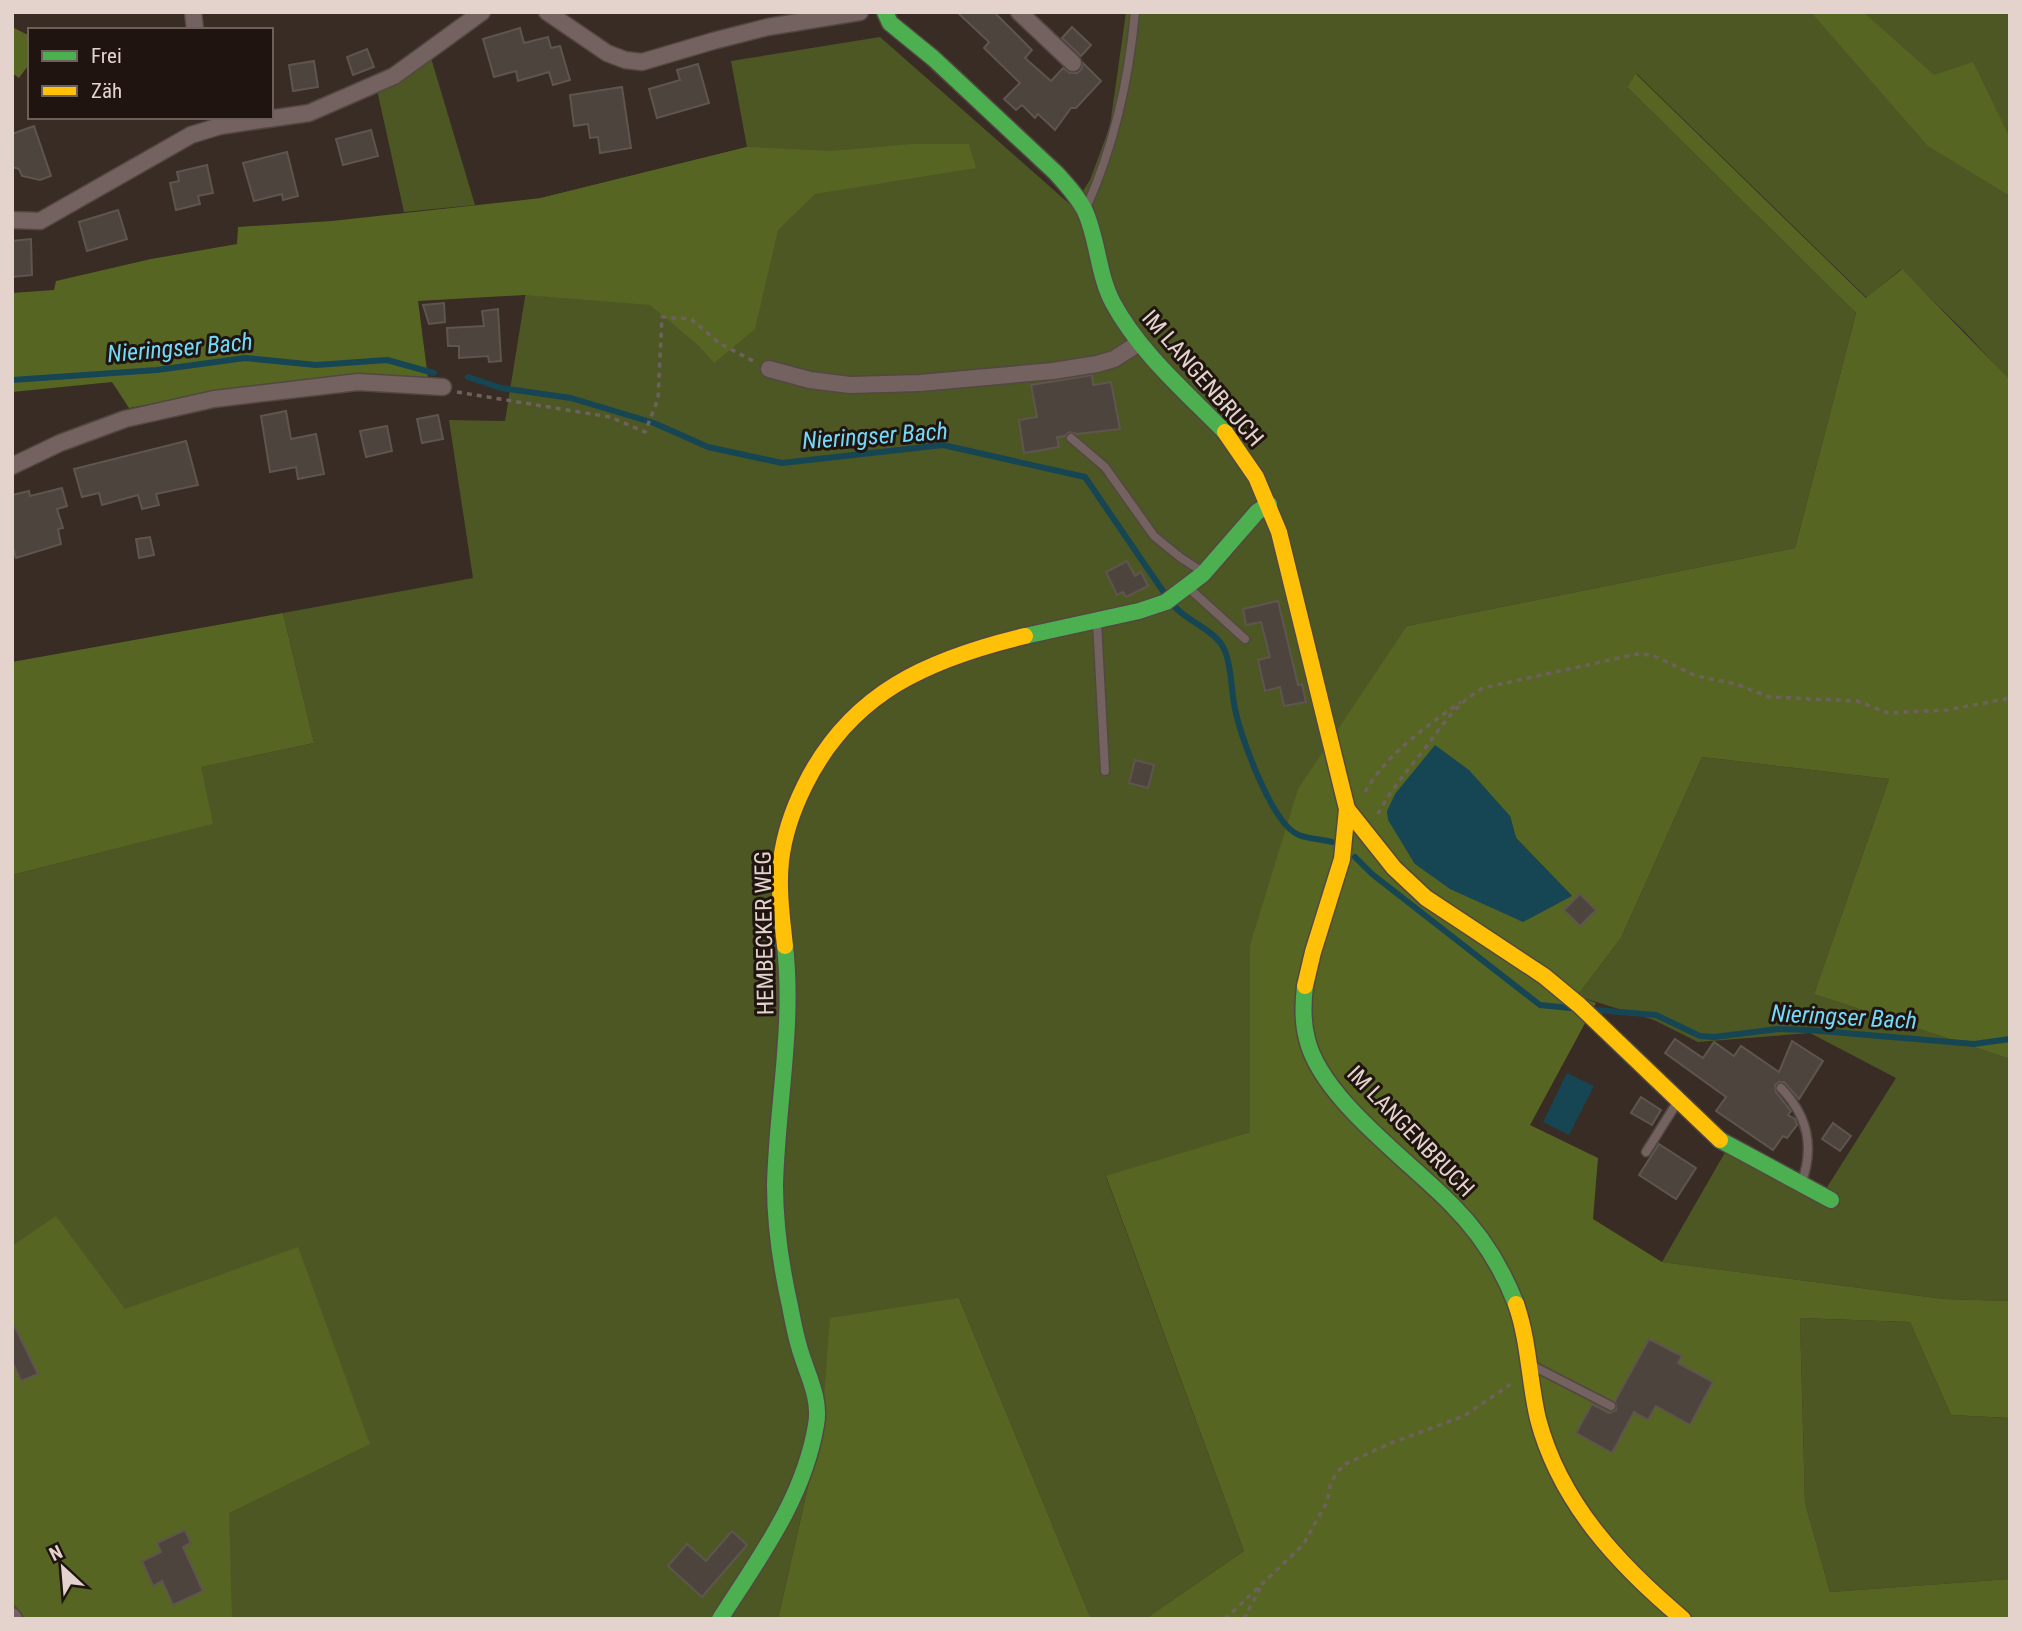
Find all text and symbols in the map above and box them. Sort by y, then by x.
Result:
legend [28,28,273,119]
text: Frei [91,44,122,68]
text: Zäh [91,79,122,103]
street label: IM LANGENBRUCH [1136,305,1269,452]
water label: Nieringser Bach [106,328,254,368]
water label: Nieringser Bach [801,417,949,455]
street label: HEMBECKER WEG [750,851,779,1015]
water label: Nieringser Bach [1770,999,1918,1035]
street label: IM LANGENBRUCH [1341,1060,1480,1202]
north arrow [28,1533,98,1603]
text: N [45,1540,66,1566]

